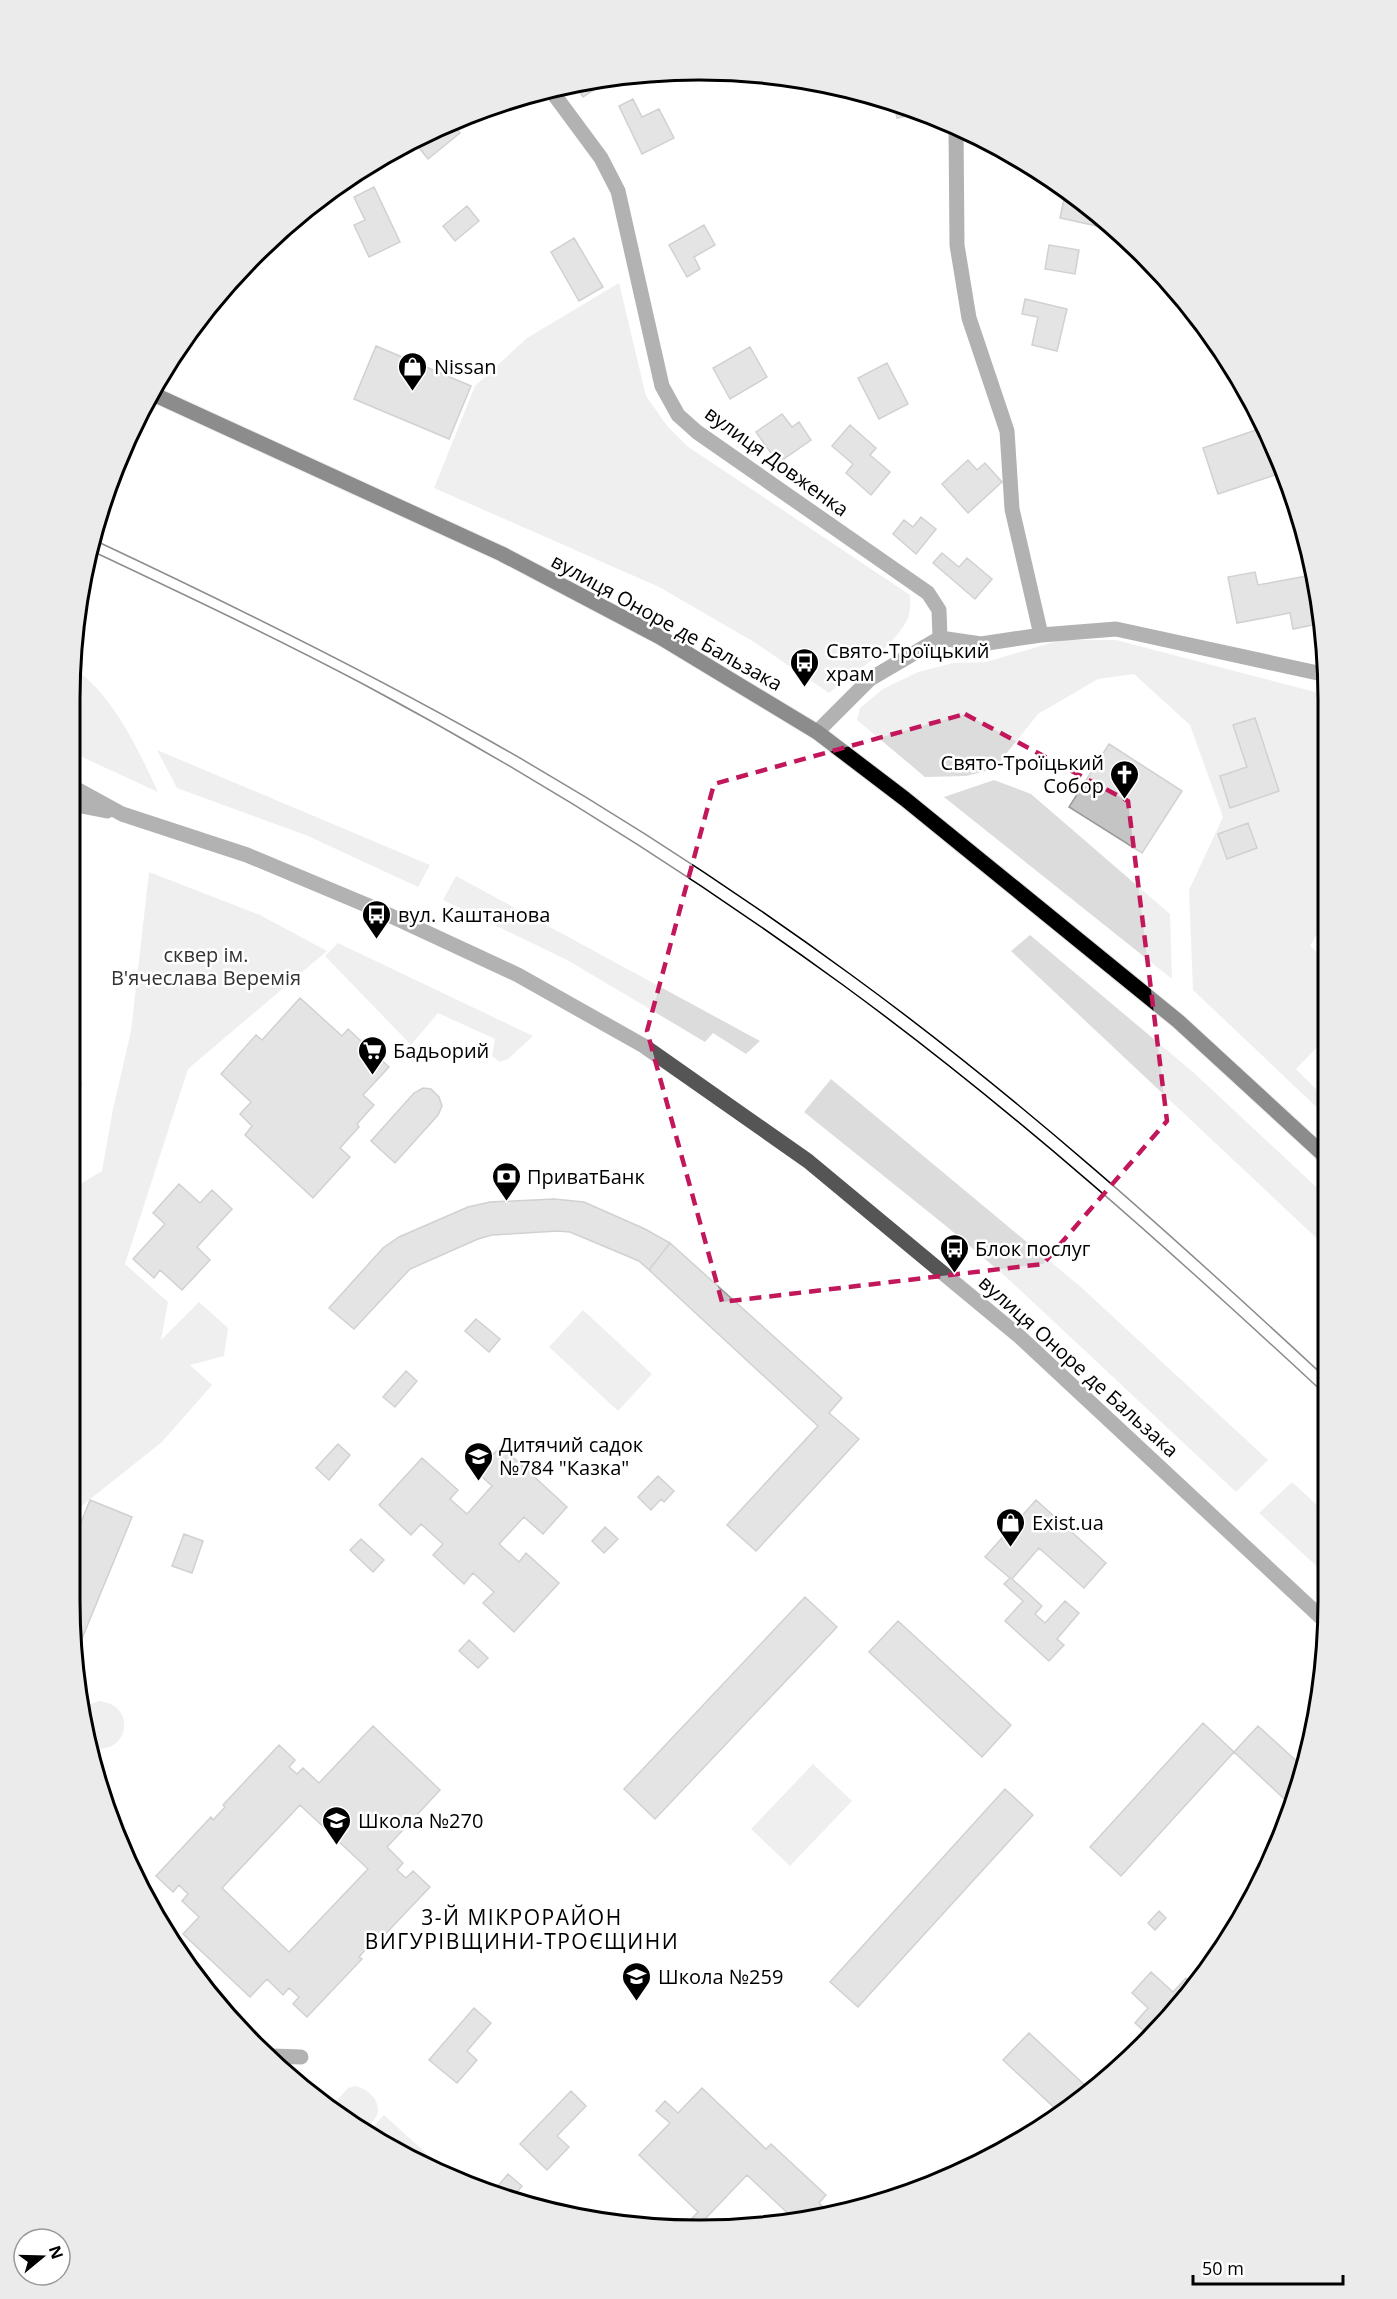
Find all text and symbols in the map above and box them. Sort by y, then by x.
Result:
shop icon: Nissan [397,350,429,392]
place label: Nissan [434,353,497,380]
street label: вулиця Довженка [700,400,854,522]
street label: вулиця Оноре де Бальзака [547,547,787,697]
place label: Свято-Троїцький храм [826,637,989,687]
bus stop icon: Свято-Троїцький храм [789,646,821,688]
place label: Свято-Троїцький Собор [941,749,1104,799]
church icon: Свято-Троїцький Собор [1109,758,1141,800]
bus stop icon: вул. Каштанова [361,898,393,940]
place label: вул. Каштанова [398,901,550,928]
park label: сквер ім. В'ячеслава Веремія [111,941,301,991]
supermarket icon: Бадьорий [356,1034,388,1076]
place label: Бадьорий [393,1037,489,1064]
bank icon: ПриватБанк [490,1160,522,1202]
place label: ПриватБанк [527,1163,646,1190]
bus stop icon: Блок послуг [938,1232,970,1274]
place label: Блок послуг [975,1235,1091,1262]
street label: вулиця Оноре де Бальзака [973,1269,1185,1463]
place label: Дитячий садок №784 "Казка" [499,1431,644,1481]
school or university icon: Дитячий садок №784 "Казка" [462,1440,494,1482]
shop icon: Exist.ua [995,1506,1027,1548]
place label: Exist.ua [1032,1509,1104,1536]
school or university icon: Школа №270 [321,1804,353,1846]
place label: Школа №270 [358,1807,483,1834]
district label: 3-Й МІКРОРАЙОН ВИГУРІВЩИНИ-ТРОЄЩИНИ [365,1903,679,1955]
school or university icon: Школа №259 [621,1960,653,2002]
place label: Школа №259 [658,1963,783,1990]
north arrow [12,2227,72,2287]
text: N [44,2242,69,2262]
scale bar [1193,2248,1343,2286]
text: 50 m [1202,2256,1244,2280]

